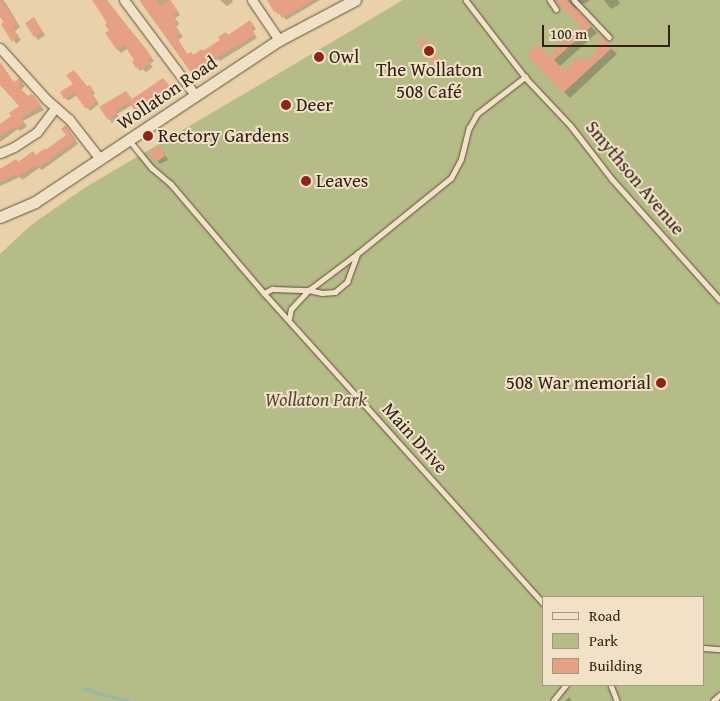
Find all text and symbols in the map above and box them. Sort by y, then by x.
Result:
scale bar [545,15,672,47]
text: 100 m [550,23,587,44]
marker: The Wollaton 508 Café [423,45,435,57]
place label: Owl [329,46,359,68]
street label: Wollaton Road [113,51,221,135]
marker: Owl [313,51,325,63]
place label: The Wollaton 508 Café [376,59,482,103]
place label: Deer [296,94,333,116]
marker: Deer [280,99,292,111]
street label: Smythson Avenue [581,116,689,240]
place label: Rectory Gardens [158,125,289,147]
marker: Rectory Gardens [142,130,154,142]
place label: Leaves [316,170,368,192]
marker: Leaves [300,175,312,187]
place label: 508 War memorial [506,372,651,394]
marker: 508 War memorial [655,377,667,389]
park label: Wollaton Park [265,389,367,411]
street label: Main Drive [377,398,453,478]
legend [542,596,705,686]
text: Road [589,605,620,626]
text: Park [589,630,618,651]
text: Building [589,655,642,676]

